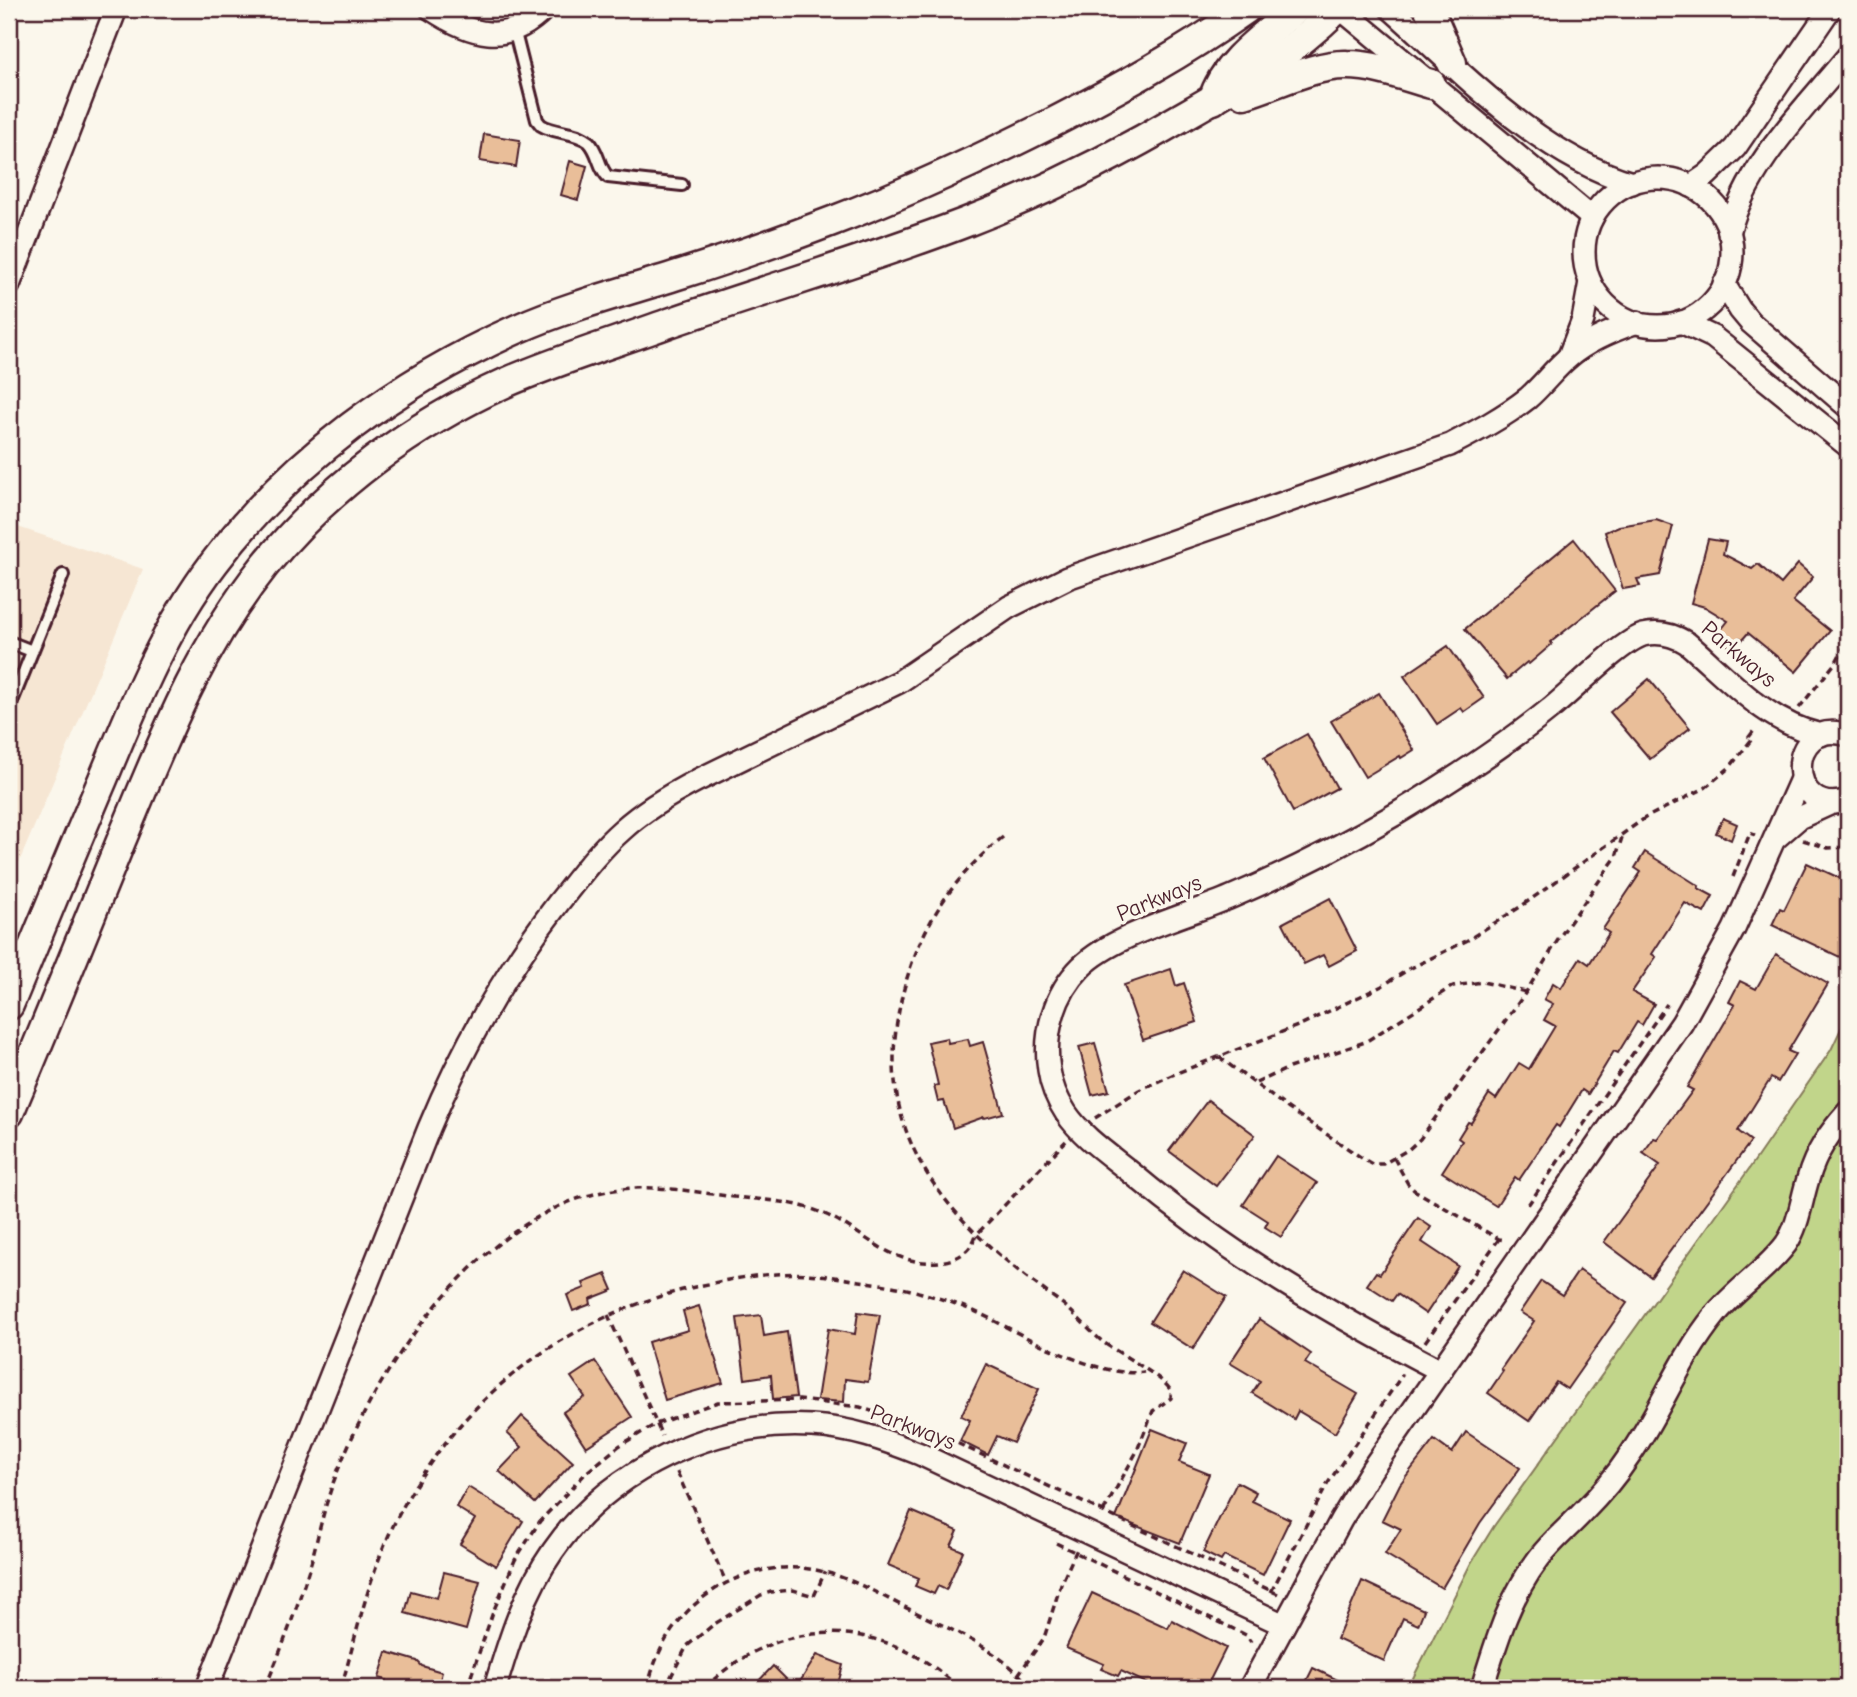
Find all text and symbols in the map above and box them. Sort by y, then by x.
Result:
street label: Parkways [1696,615,1782,693]
street label: Parkways [1113,869,1205,927]
street label: Parkways [867,1398,959,1456]

